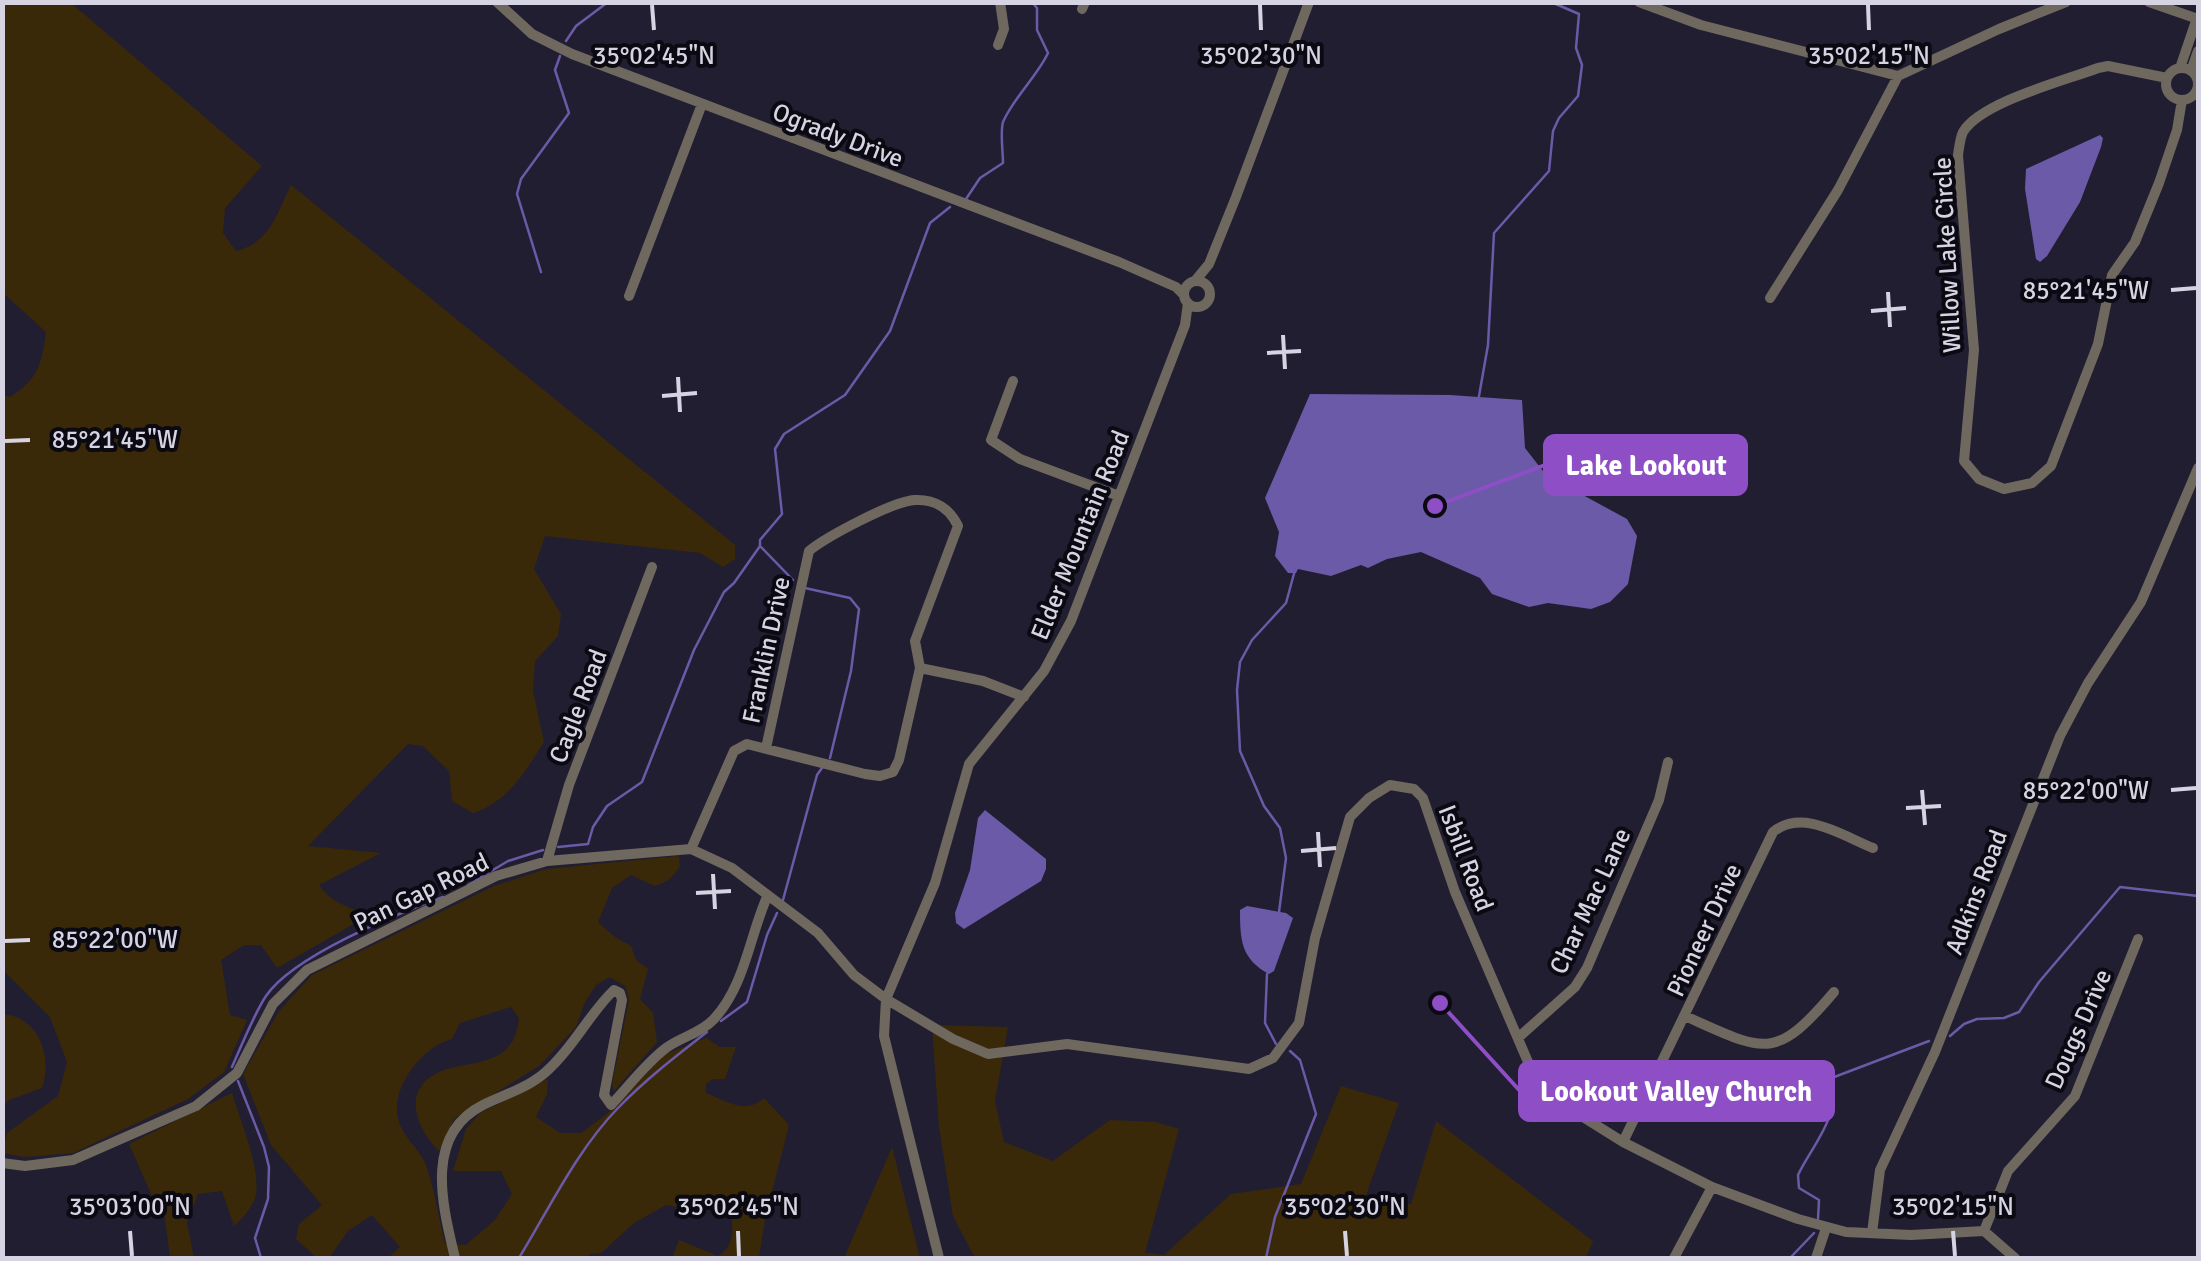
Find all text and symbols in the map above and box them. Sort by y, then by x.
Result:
text: 35°02'45"N [593,40,715,71]
text: 35°02'30"N [1200,40,1322,71]
text: 35°02'15"N [1808,40,1930,71]
street label: Ogrady Drive [768,96,908,174]
street label: Willow Lake Circle [1926,156,1968,354]
text: 85°21'45"W [2023,275,2149,306]
text: 85°21'45"W [52,424,178,455]
street label: Elder Mountain Road [1024,426,1136,644]
callout: Lake Lookout [1545,436,1746,494]
text: Lake Lookout [1565,449,1727,483]
street label: Franklin Drive [735,574,797,726]
street label: Cagle Road [542,645,614,767]
text: 85°22'00"W [2023,775,2149,806]
street label: Isbill Road [1432,800,1500,916]
street label: Char Mac Lane [1543,823,1637,979]
street label: Adkins Road [1938,825,2014,959]
street label: Pan Gap Road [348,846,494,938]
street label: Pioneer Drive [1660,859,1748,1001]
text: 85°22'00"W [52,924,178,955]
street label: Dougs Drive [2038,964,2118,1094]
callout: Lookout Valley Church [1520,1062,1833,1120]
text: Lookout Valley Church [1540,1075,1812,1109]
text: 35°03'00"N [69,1191,191,1222]
text: 35°02'45"N [677,1191,799,1222]
text: 35°02'30"N [1284,1191,1406,1222]
text: 35°02'15"N [1892,1191,2014,1222]

